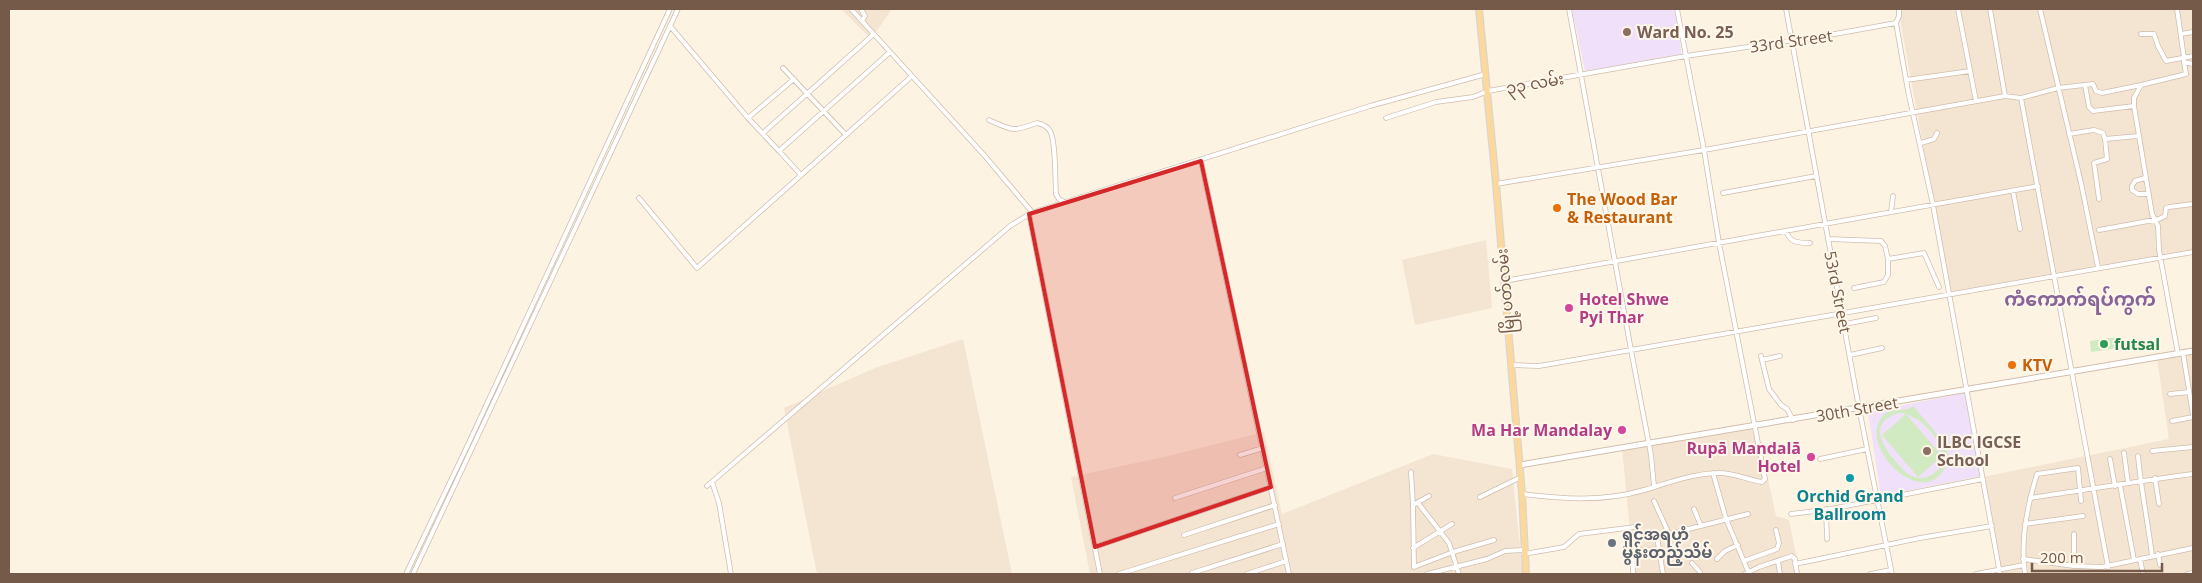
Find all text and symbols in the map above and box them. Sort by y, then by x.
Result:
place label: Ward No. 25 [1637,21,1734,43]
street label: 33rd Street [1748,24,1834,58]
marker: Ward No. 25 [1621,26,1633,38]
street label: ၃၃ လမ်း [1504,67,1566,102]
place label: The Wood Bar & Restaurant [1567,188,1678,228]
marker: The Wood Bar & Restaurant [1551,202,1563,214]
street label: မြို့ပတ်လမ်း [1490,247,1523,334]
street label: 53rd Street [1819,249,1857,335]
district label: ကံကောက်ရပ်ကွက် [2004,286,2156,315]
place label: Hotel Shwe Pyi Thar [1579,288,1669,328]
marker: Hotel Shwe Pyi Thar [1563,302,1575,314]
place label: futsal [2114,333,2160,355]
marker: futsal [2098,338,2110,350]
place label: KTV [2022,354,2053,376]
marker: KTV [2006,359,2018,371]
street label: 30th Street [1814,391,1900,427]
place label: Ma Har Mandalay [1471,419,1613,441]
marker: Ma Har Mandalay [1616,424,1628,436]
place label: ILBC IGCSE School [1937,431,2021,471]
place label: Rupā Mandalā Hotel [1686,437,1801,477]
marker: ILBC IGCSE School [1921,445,1933,457]
marker: Rupā Mandalā Hotel [1805,451,1817,463]
marker: Orchid Grand Ballroom [1844,472,1856,484]
place label: Orchid Grand Ballroom [1796,485,1904,525]
place label: ရှင်အရဟံ မွန်းတည့်သိမ် [1622,523,1712,566]
marker: ရှင်အရဟံ မွန်းတည့်သိမ် [1606,537,1618,549]
scale bar [2032,540,2162,572]
text: 200 m [2040,547,2084,567]

